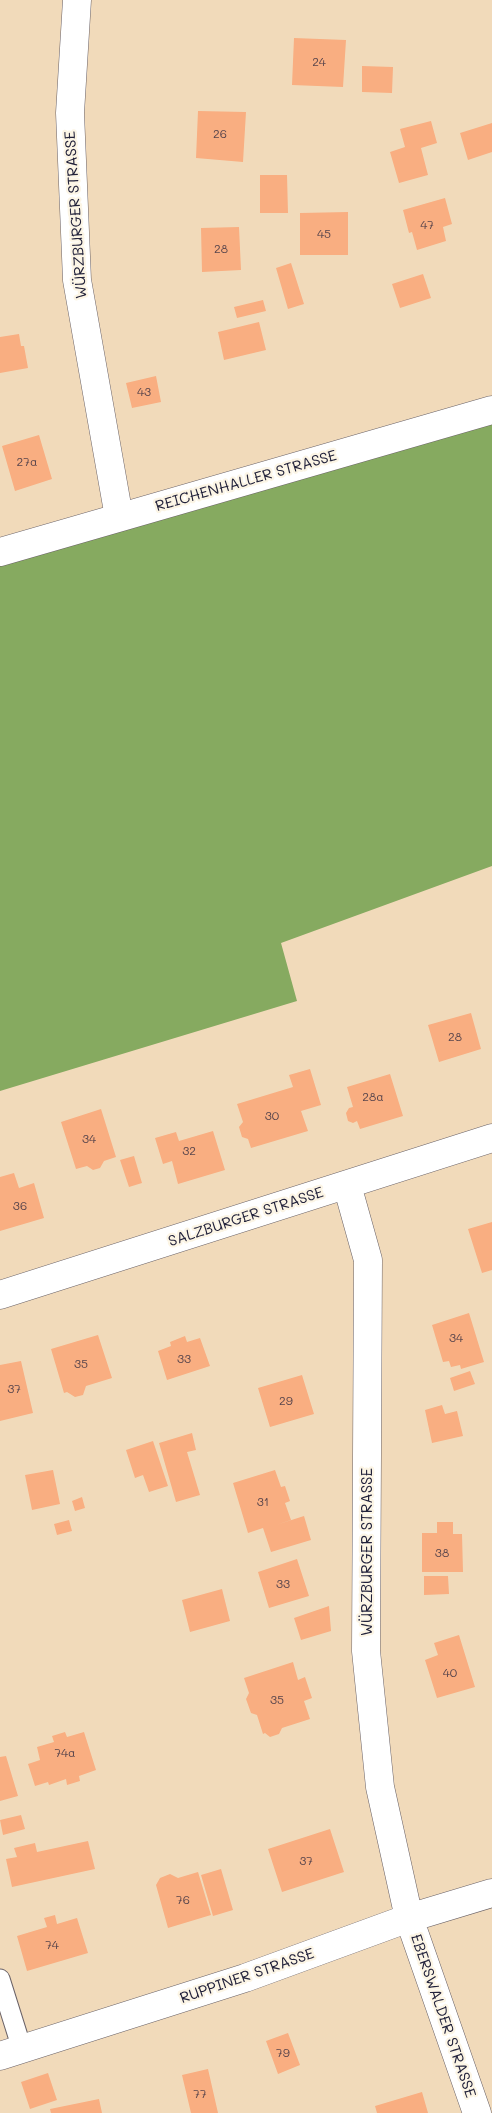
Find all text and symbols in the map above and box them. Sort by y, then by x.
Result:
house number: 24 [312,55,326,69]
house number: 26 [213,127,227,141]
street label: WÜRZBURGER STRASSE [61,130,91,300]
house number: 47 [420,218,434,232]
house number: 45 [317,227,331,241]
house number: 28 [214,242,228,256]
house number: 43 [137,385,151,399]
street label: REICHENHALLER STRASSE [153,446,339,516]
house number: 27a [17,455,37,469]
house number: 28 [448,1030,462,1044]
house number: 28a [362,1090,384,1104]
house number: 30 [265,1109,279,1123]
house number: 34 [82,1132,96,1146]
house number: 32 [182,1144,196,1158]
street label: SALZBURGER STRASSE [166,1183,326,1251]
house number: 36 [13,1199,27,1213]
house number: 34 [449,1331,463,1345]
house number: 33 [177,1352,191,1366]
house number: 35 [74,1357,88,1371]
house number: 37 [7,1382,21,1396]
house number: 29 [279,1394,293,1408]
street label: WÜRZBURGER STRASSE [358,1468,376,1636]
house number: 31 [257,1495,269,1509]
house number: 38 [435,1546,449,1560]
house number: 33 [276,1577,290,1591]
house number: 40 [443,1666,457,1680]
house number: 35 [270,1693,284,1707]
house number: 74a [54,1746,76,1760]
house number: 37 [299,1854,313,1868]
house number: 76 [176,1893,190,1907]
street label: EBERSWALDER STRASSE [407,1932,479,2100]
house number: 74 [45,1938,59,1952]
street label: RUPPINER STRASSE [177,1945,317,2007]
house number: 79 [276,2046,290,2060]
house number: 77 [193,2087,207,2101]

